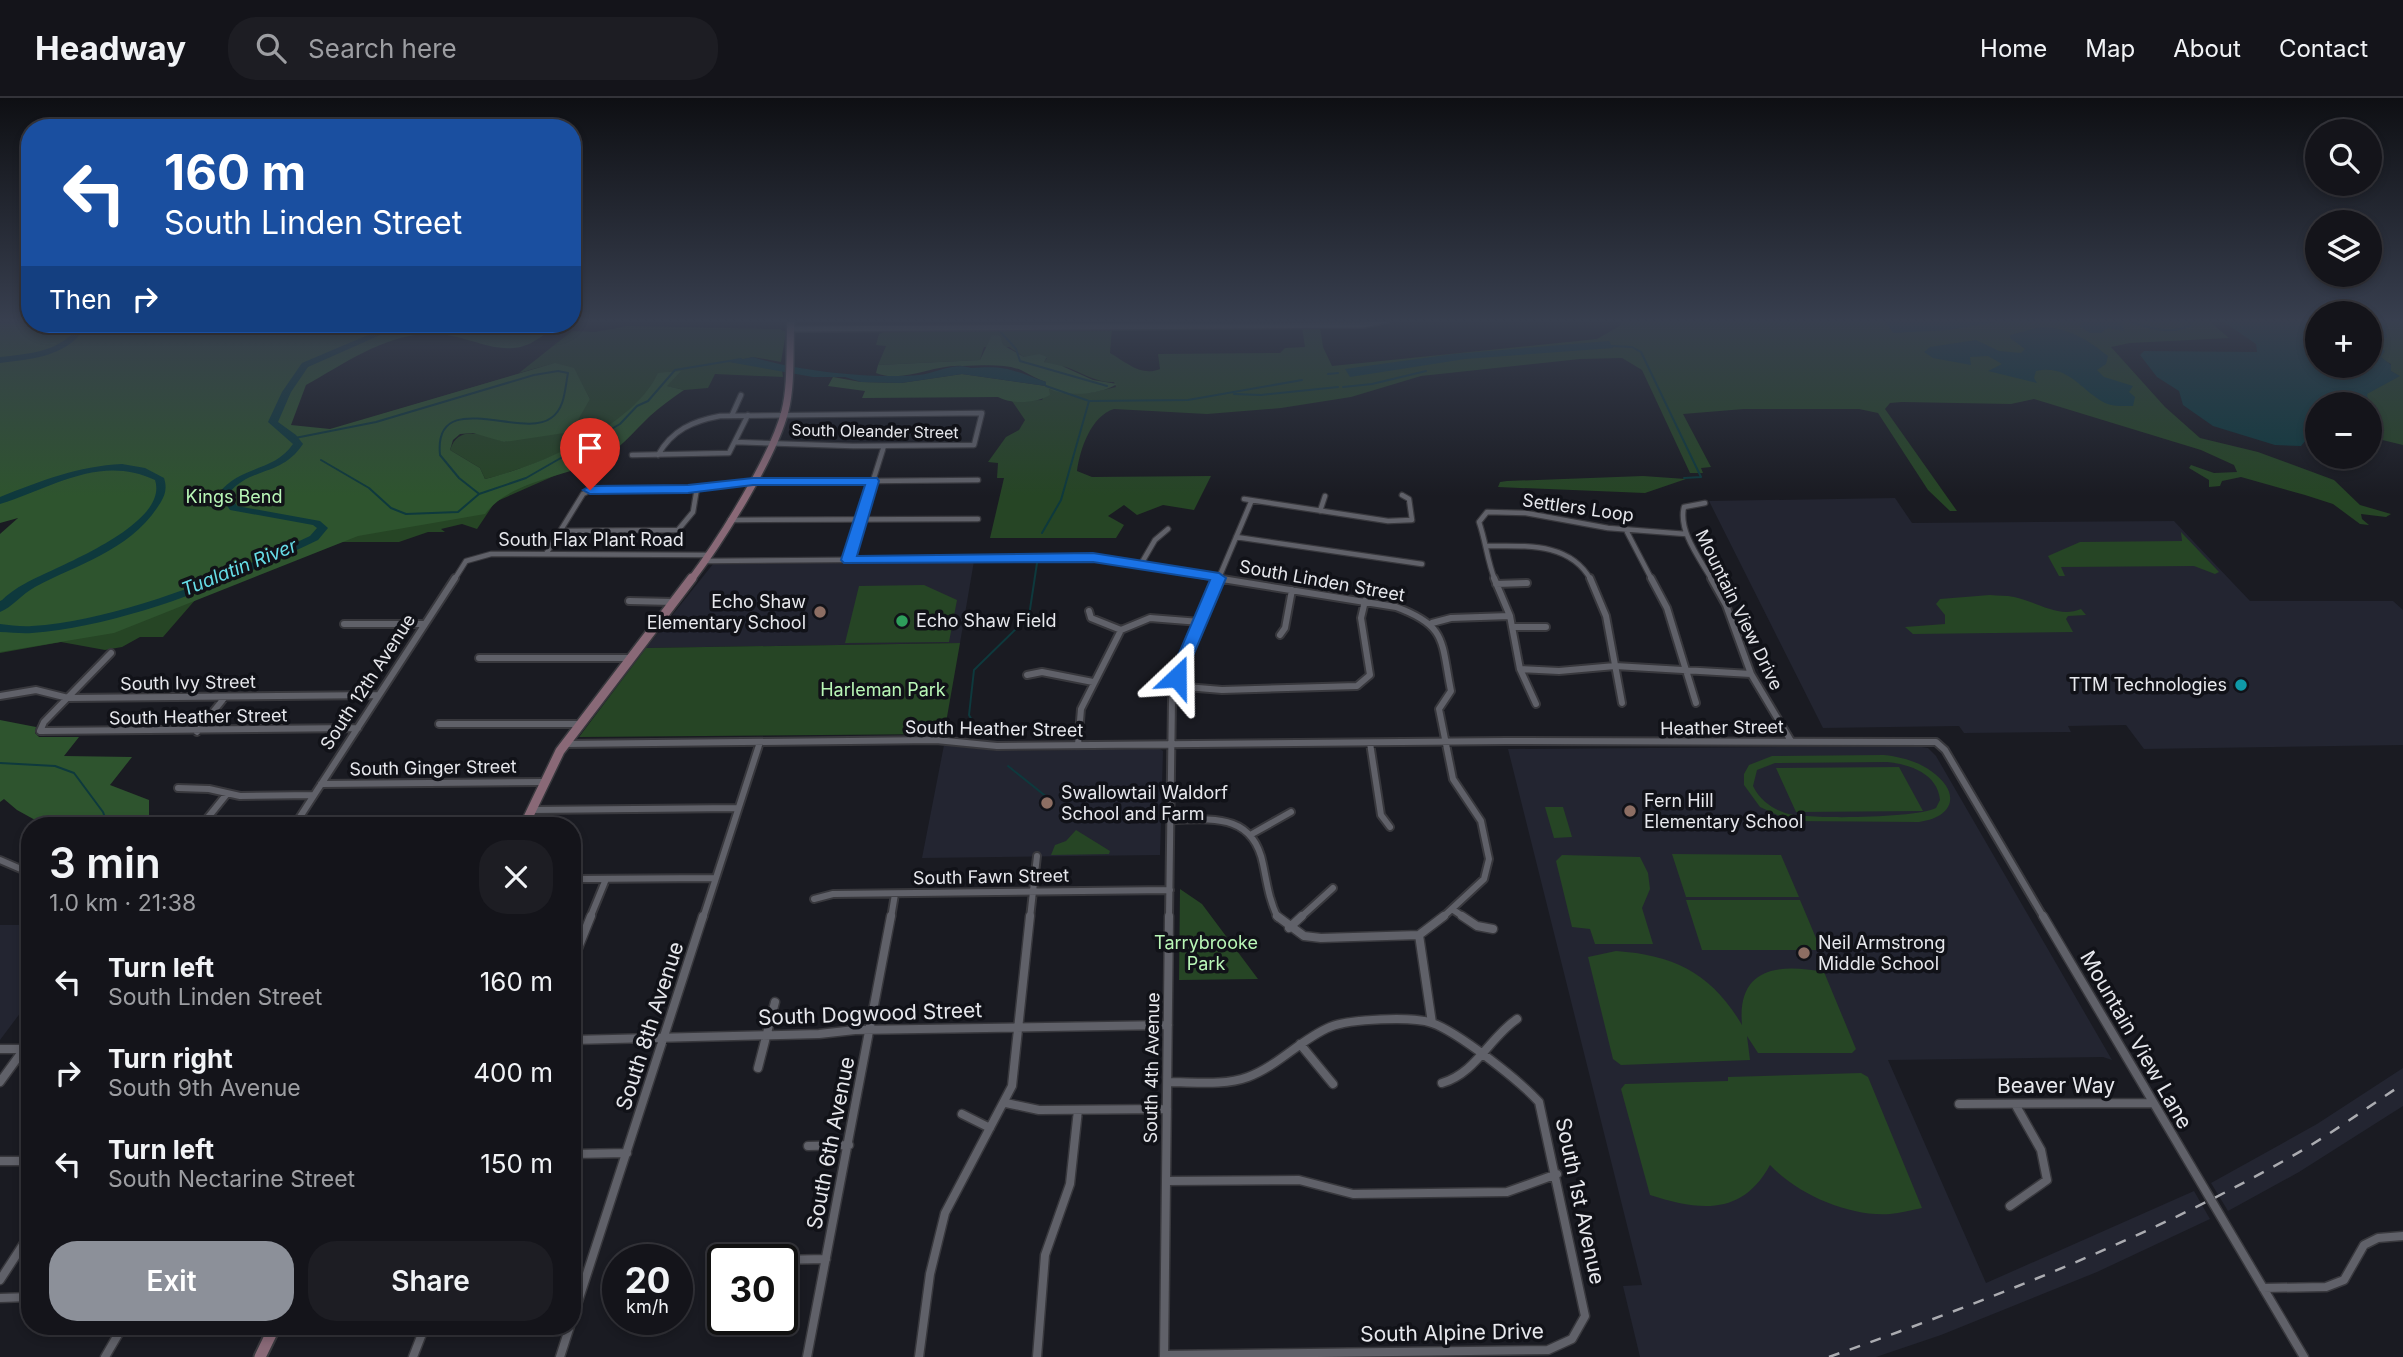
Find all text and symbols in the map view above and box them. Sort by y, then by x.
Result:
search box [228,17,718,80]
text: Headway [35,28,186,68]
icon: search [252,29,290,67]
text: Search here [308,33,457,64]
text: Home [1980,34,2047,63]
text: Map [2085,34,2135,63]
text: About [2173,34,2241,63]
text: Contact [2279,34,2368,63]
map controls [2305,119,2382,469]
button: search [2305,119,2382,196]
text: 160 m [164,143,306,202]
icon: left [49,147,140,238]
text: South Linden Street [164,203,462,242]
button: layers [2305,210,2382,287]
icon: right [126,280,164,318]
text: Then [49,284,112,315]
button: + [2305,301,2382,378]
button: − [2305,392,2382,469]
pin [560,418,620,490]
street label: South Oleander Street [791,420,959,442]
icon: arrive [571,429,609,467]
park label: Kings Bend [186,486,282,507]
street label: Settlers Loop [1521,489,1635,526]
street label: Mountain View Drive [1691,526,1787,693]
street label: South Flax Plant Road [498,529,684,550]
water label: Tualatin River [178,534,301,601]
street label: South Linden Street [1238,556,1407,605]
place label: Echo Shaw Elementary School [647,591,806,633]
marker: Echo Shaw Elementary School [812,604,828,620]
street label: South 12th Avenue [316,610,419,754]
place label: Echo Shaw Field [916,610,1057,631]
marker: Echo Shaw Field [894,613,910,629]
position arrow [1140,640,1214,714]
street label: South Ivy Street [120,671,256,694]
place label: TTM Technologies [2069,674,2227,695]
marker: TTM Technologies [2233,677,2249,693]
park label: Harleman Park [820,679,946,700]
street label: South Heather Street [109,704,287,729]
street label: South Heather Street [905,716,1083,741]
street label: Heather Street [1660,716,1784,739]
street label: South Ginger Street [349,756,517,779]
place label: Swallowtail Waldorf School and Farm [1061,782,1228,824]
place label: Fern Hill Elementary School [1644,790,1803,832]
marker: Swallowtail Waldorf School and Farm [1039,795,1055,811]
marker: Fern Hill Elementary School [1622,803,1638,819]
text: 3 min [49,837,161,888]
button: close [479,840,553,914]
street label: South Fawn Street [913,865,1069,888]
text: 1.0 km · 21:38 [49,889,196,917]
park label: Tarrybrooke Park [1154,932,1258,974]
place label: Neil Armstrong Middle School [1818,932,1945,974]
street label: South 8th Avenue [610,938,689,1113]
marker: Neil Armstrong Middle School [1796,945,1812,961]
street label: Mountain View Lane [2075,946,2198,1133]
text: Turn left [108,952,214,983]
icon: left [49,963,87,1001]
text: 160 m [480,966,553,997]
text: South Linden Street [108,983,322,1011]
street label: South 4th Avenue [1140,992,1163,1144]
street label: South Dogwood Street [757,997,983,1030]
text: Turn right [108,1043,233,1074]
icon: right [49,1054,87,1092]
street label: South 6th Avenue [801,1054,860,1232]
text: 400 m [473,1057,553,1088]
street label: Beaver Way [1997,1073,2115,1098]
text: South 9th Avenue [108,1074,301,1102]
street label: South 1st Avenue [1551,1115,1610,1287]
text: Turn left [108,1134,214,1165]
icon: left [49,1145,87,1183]
text: 150 m [480,1148,553,1179]
text: South Nectarine Street [108,1165,355,1193]
button: Exit [49,1241,294,1321]
button: Share [308,1241,553,1321]
speed limit sign: 30 [707,1244,798,1335]
text: 20 [625,1259,670,1301]
text: km/h [626,1296,669,1317]
street label: South Alpine Drive [1360,1318,1544,1347]

